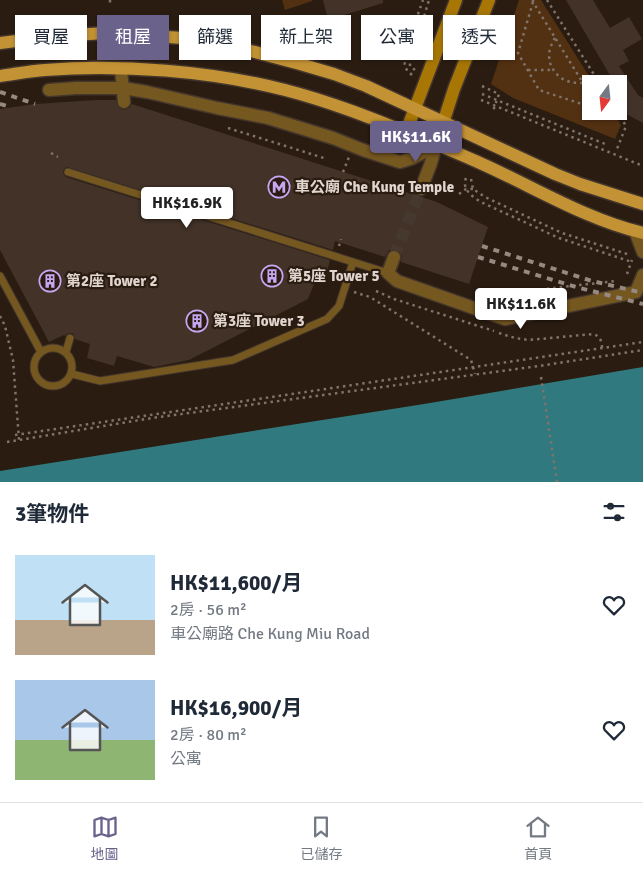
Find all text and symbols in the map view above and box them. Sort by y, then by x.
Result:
chip: 買屋 [15,15,87,60]
chip: 租屋 [97,15,169,60]
chip: 篩選 [179,15,251,60]
chip: 新上架 [261,15,351,60]
chip: 公寓 [361,15,433,60]
chip: 透天 [443,15,515,60]
north arrow [582,75,628,120]
map controls [582,75,627,120]
pin: HK$11.6K [364,120,468,163]
text: HK$11.6K [381,127,451,147]
metro station icon: 車公廟 Che Kung Temple [267,175,291,199]
place label: 車公廟 Che Kung Temple [295,178,454,196]
pin: HK$16.9K [135,186,239,229]
text: HK$16.9K [152,193,222,213]
building icon: 第5座 Tower 5 [260,264,284,288]
place label: 第5座 Tower 5 [288,267,380,285]
building icon: 第2座 Tower 2 [38,269,62,293]
place label: 第2座 Tower 2 [66,272,158,290]
pin: HK$11.6K [469,288,573,330]
text: HK$11.6K [486,294,556,314]
building icon: 第3座 Tower 3 [185,309,209,333]
place label: 第3座 Tower 3 [213,312,305,330]
icon: filters [600,498,628,526]
text: 3筆物件 [15,501,89,527]
text: HK$11,600/月 [170,570,302,596]
icon: home [55,575,115,635]
icon: heart [600,591,628,619]
text: 2房 · 56 m² [170,600,247,620]
text: 車公廟路 Che Kung Miu Road [170,624,370,644]
text: HK$16,900/月 [170,695,302,721]
icon: home [55,700,115,760]
icon: heart [600,716,628,744]
text: 2房 · 80 m² [170,725,247,745]
text: 公寓 [170,749,202,769]
tab: 地圖 [91,813,119,863]
tab: 已儲存 [300,813,342,863]
tab: 首頁 [524,813,552,863]

